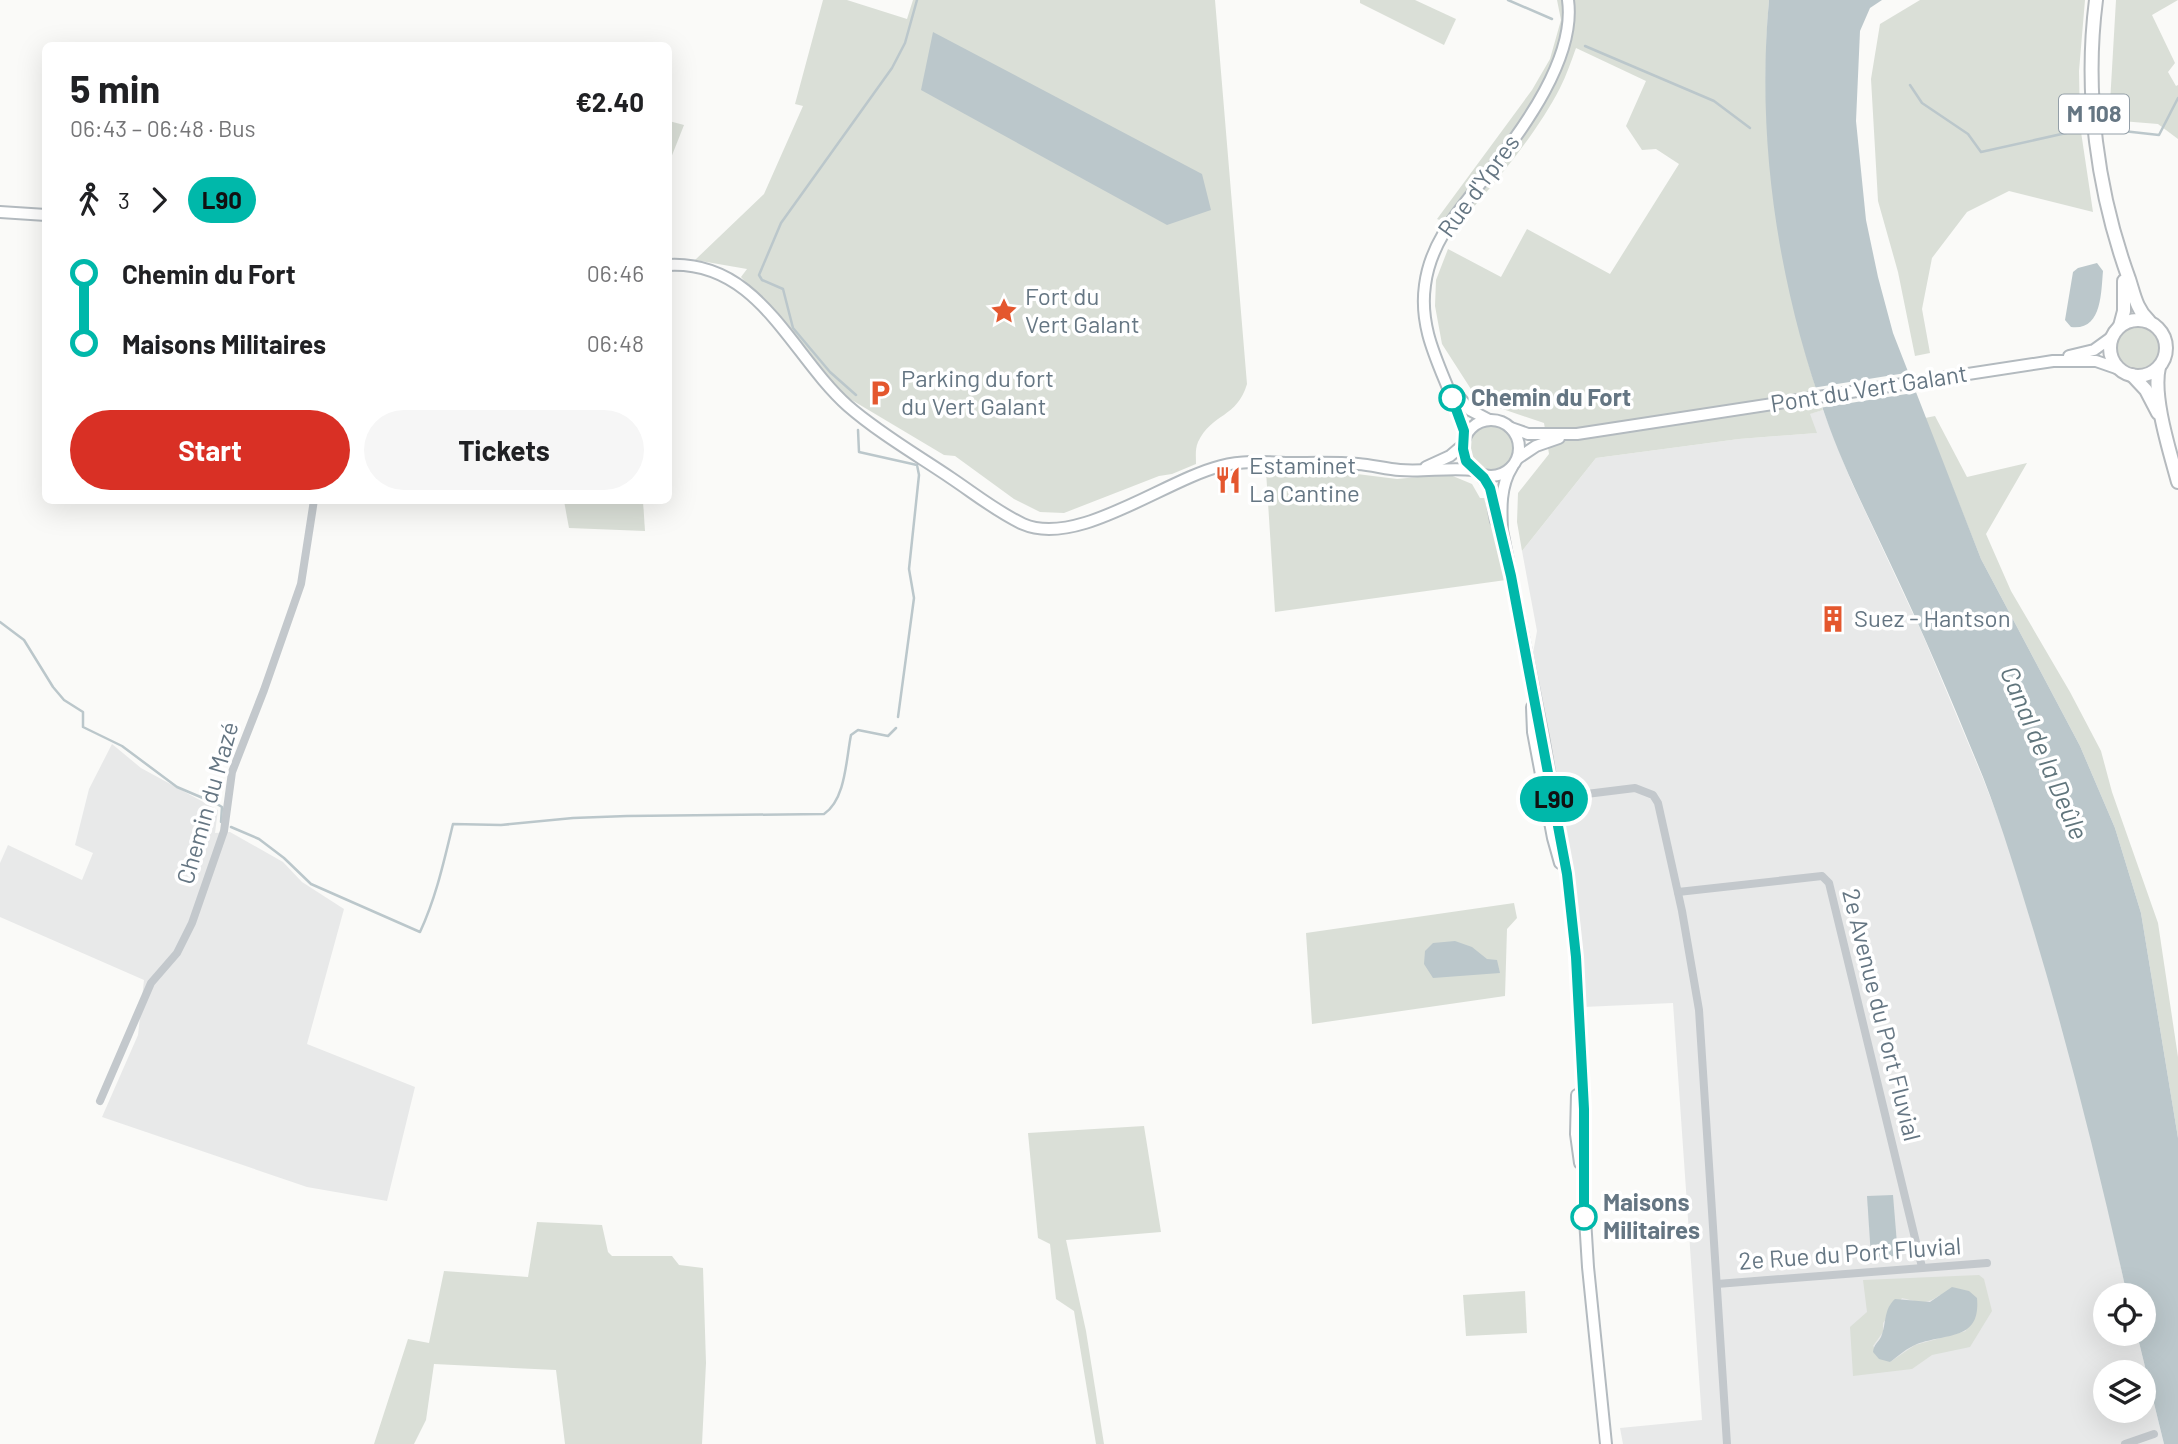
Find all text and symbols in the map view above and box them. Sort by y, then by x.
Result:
text: 5 min [70,65,160,111]
text: €2.40 [575,86,644,117]
road number: M 108 [2059,94,2129,134]
text: 06:43 – 06:48 · Bus [70,114,256,142]
street label: Rue d'Ypres [1431,128,1525,242]
icon: walk [70,181,108,219]
icon: forward [140,181,178,219]
text: L90 [202,185,242,214]
text: 3 [118,186,130,214]
text: Chemin du Fort [122,258,296,289]
text: 06:46 [587,259,644,287]
place label: Fort du Vert Galant [1025,281,1140,338]
place icon: Fort du Vert Galant [989,296,1019,326]
text: Maisons Militaires [122,328,326,359]
text: 06:48 [587,329,644,357]
street label: Pont du Vert Galant [1768,358,1969,417]
place label: Parking du fort du Vert Galant [901,363,1054,420]
parking icon: Parking du fort du Vert Galant [865,378,895,408]
place label: Chemin du Fort [1471,382,1631,411]
marker: Chemin du Fort [1439,385,1465,411]
button: Start [70,410,350,490]
button: Tickets [364,410,644,490]
place label: Estaminet La Cantine [1249,450,1360,507]
restaurant icon: Estaminet La Cantine [1213,465,1243,495]
place label: Suez - Hantson [1854,603,2011,632]
building icon: Suez - Hantson [1818,604,1848,634]
water label: Canal de la Deûle [1995,661,2096,844]
street label: Chemin du Mazé [170,718,244,887]
line badge: L90 [1514,776,1594,822]
text: L90 [1534,784,1574,813]
street label: 2e Avenue du Port Fluvial [1837,885,1928,1144]
place label: Maisons Militaires [1603,1187,1700,1244]
marker: Maisons Militaires [1571,1204,1597,1230]
street label: 2e Rue du Port Fluvial [1738,1230,1962,1275]
map controls [2093,1283,2156,1423]
button: locate [2093,1283,2156,1346]
button: layers [2093,1360,2156,1423]

